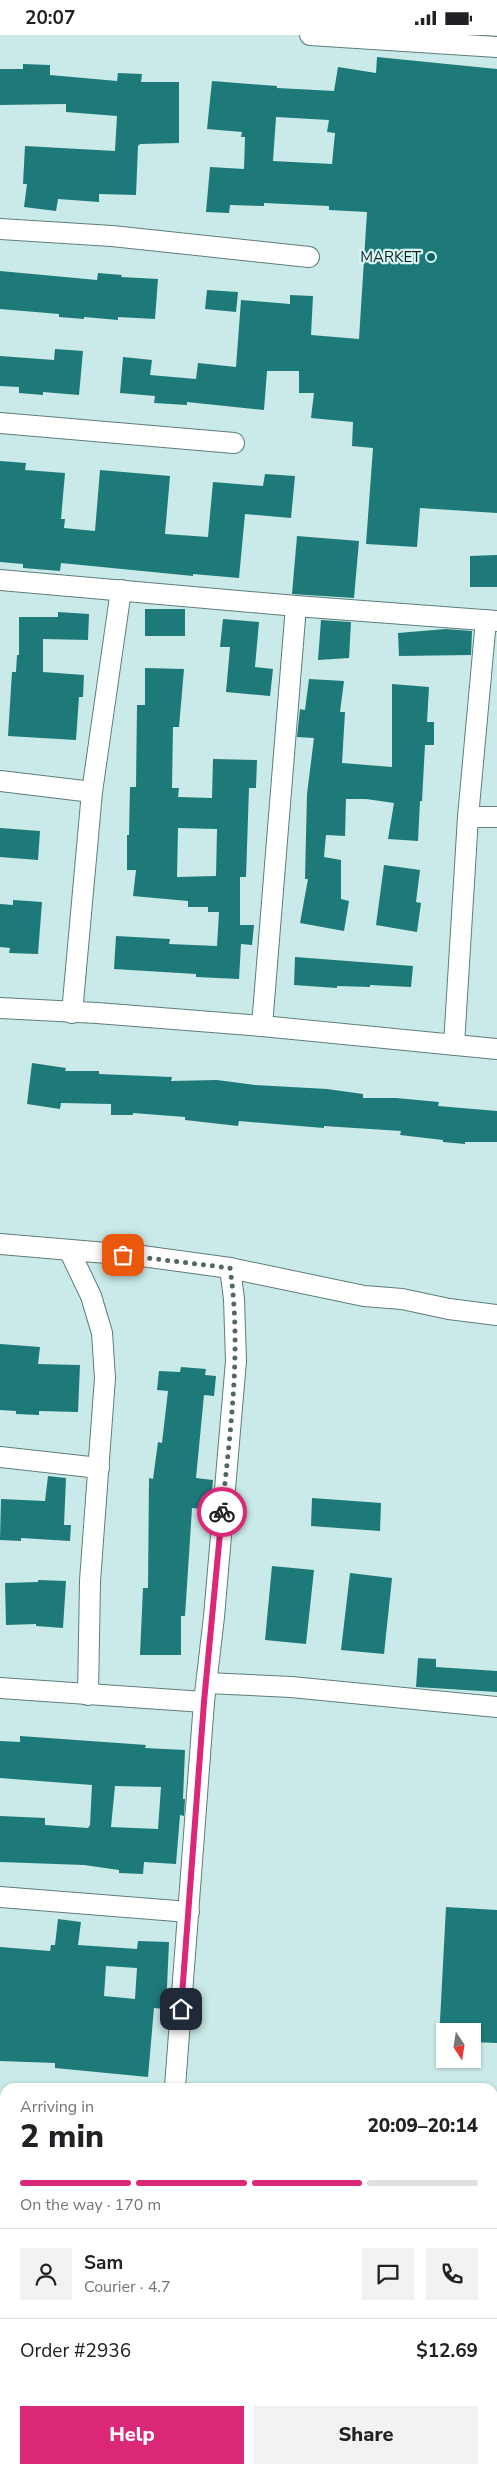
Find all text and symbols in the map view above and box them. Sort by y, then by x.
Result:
text: 20:07 [25,5,75,31]
place label: MARKET [360,247,421,267]
marker: MARKET [425,251,437,263]
pin [102,1234,144,1276]
icon: bag [109,1241,137,1269]
courier [197,1487,247,1537]
icon: bike [208,1498,236,1526]
pin [160,1988,202,2030]
icon: home [167,1995,195,2023]
north arrow [436,2023,481,2067]
map controls [436,2023,481,2068]
text: Arriving in [20,2096,94,2118]
text: 20:09–20:14 [367,2113,478,2139]
text: 2 min [20,2115,104,2158]
text: On the way · 170 m [20,2194,161,2216]
button: person [20,2248,72,2300]
button: chat [362,2248,414,2300]
button: phone [426,2248,478,2300]
text: Sam [84,2250,123,2276]
text: Courier · 4.7 [84,2276,170,2298]
text: Order #2936 [20,2338,131,2364]
text: $12.69 [416,2338,478,2364]
button: Help [20,2406,244,2464]
button: Share [254,2406,478,2464]

